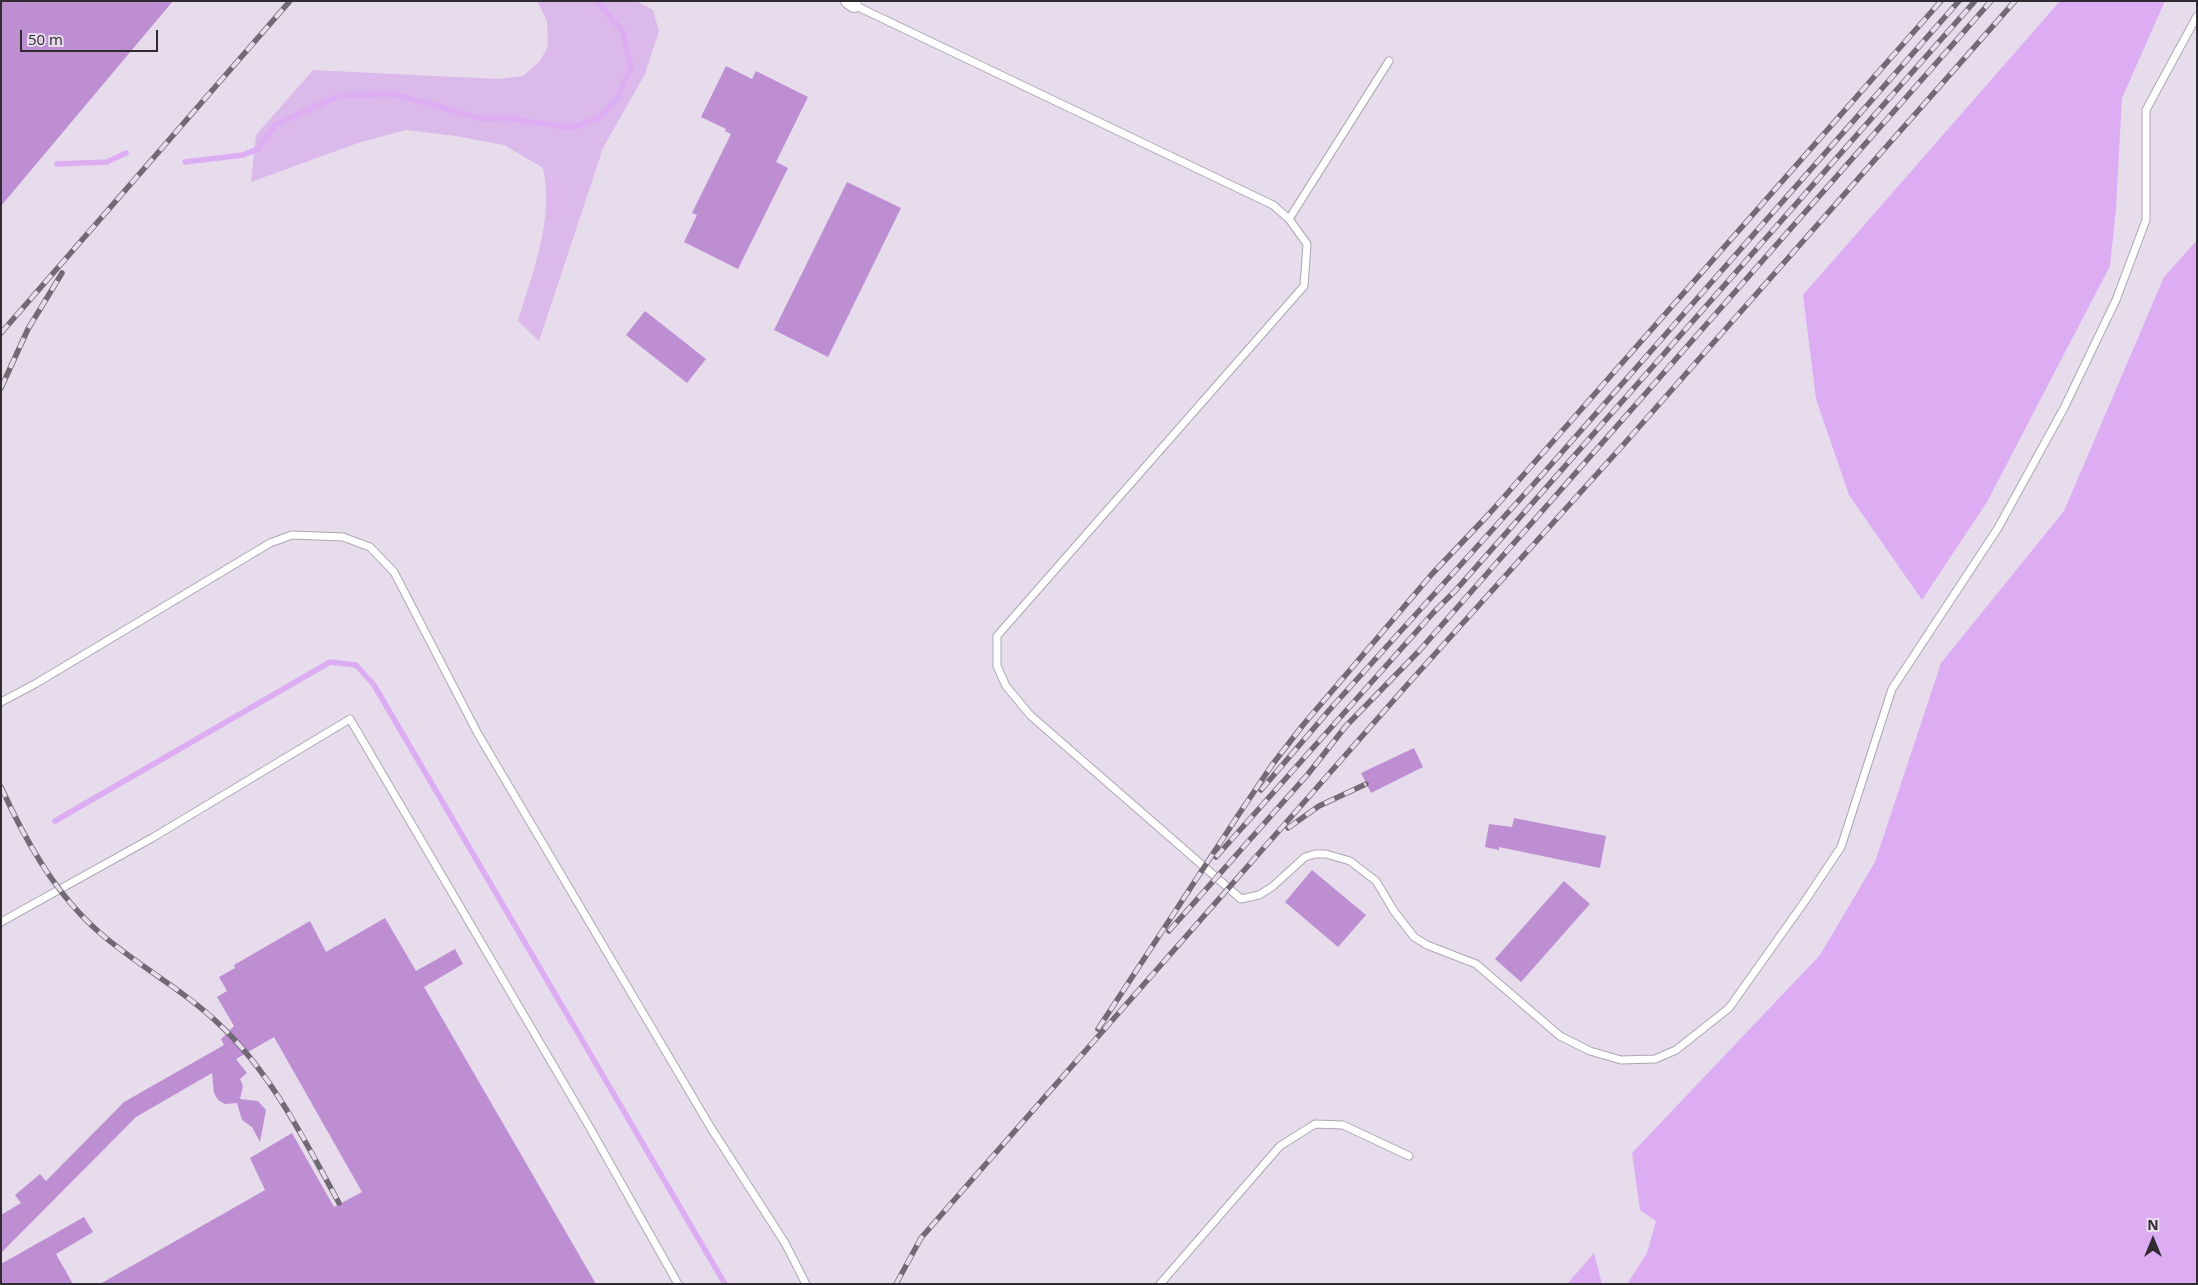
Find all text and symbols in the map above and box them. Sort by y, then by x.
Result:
scale bar [22,20,160,52]
text: 50 m [28,29,63,49]
north arrow [2128,1215,2178,1265]
text: N [2147,1215,2159,1234]

